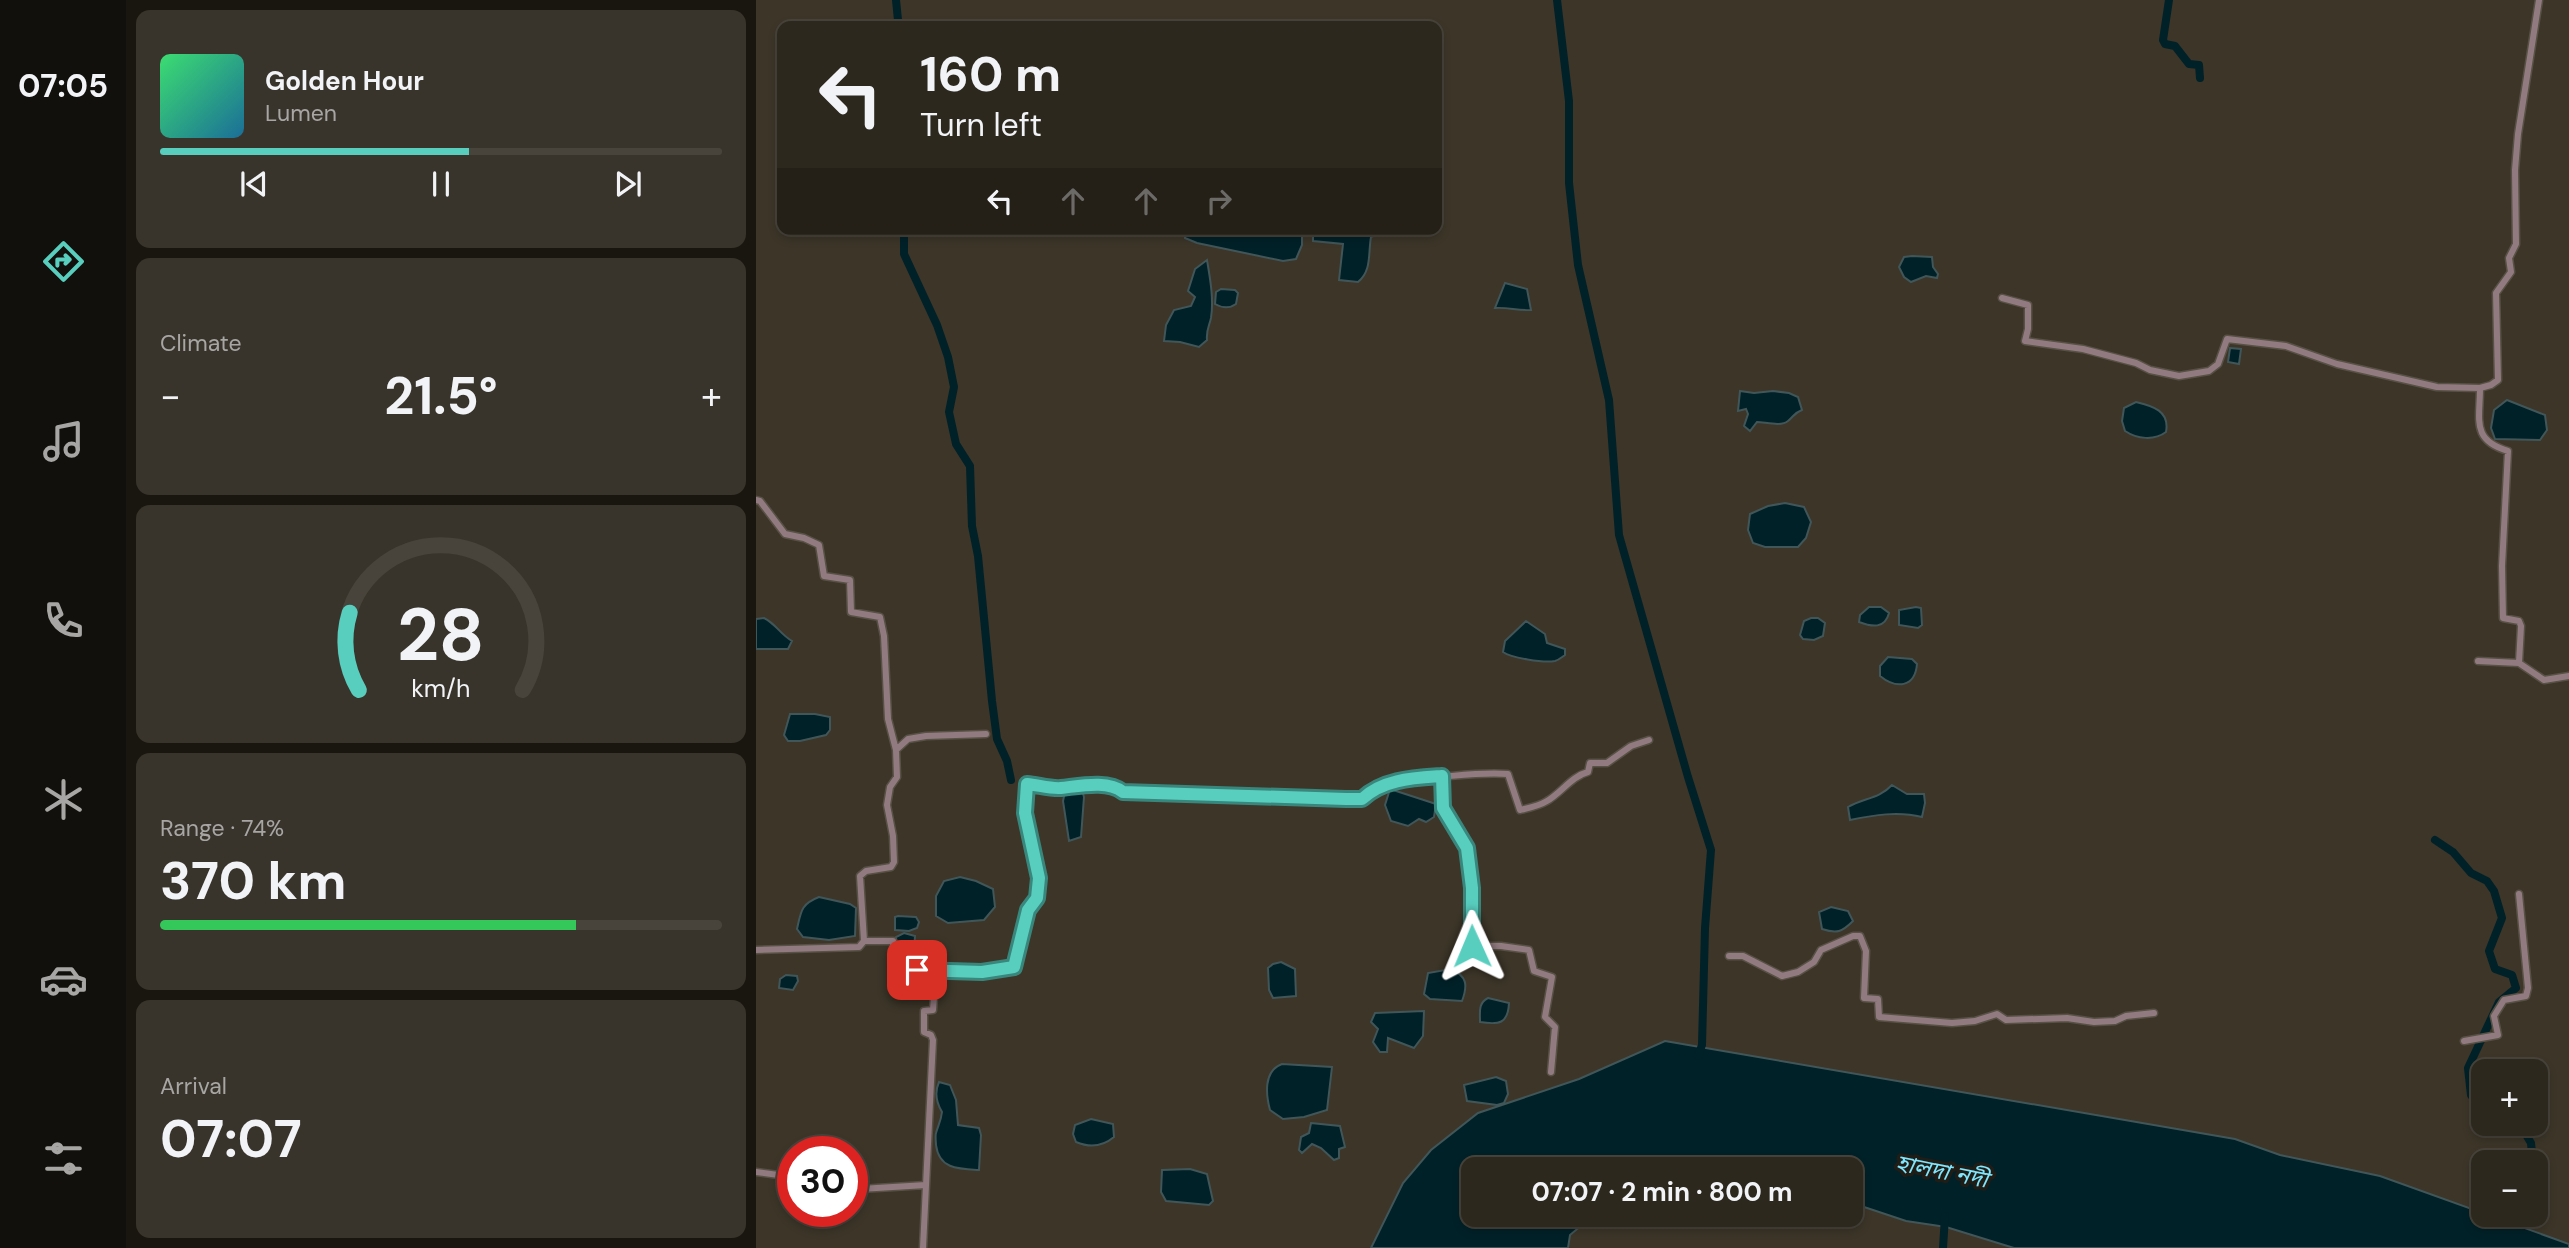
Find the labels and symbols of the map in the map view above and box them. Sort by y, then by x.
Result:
position arrow [1435,909,1509,983]
pin [887,940,947,1000]
speed limit sign: 30 [777,1136,868,1227]
water label: হালদা নদী [1893,1147,1994,1195]

